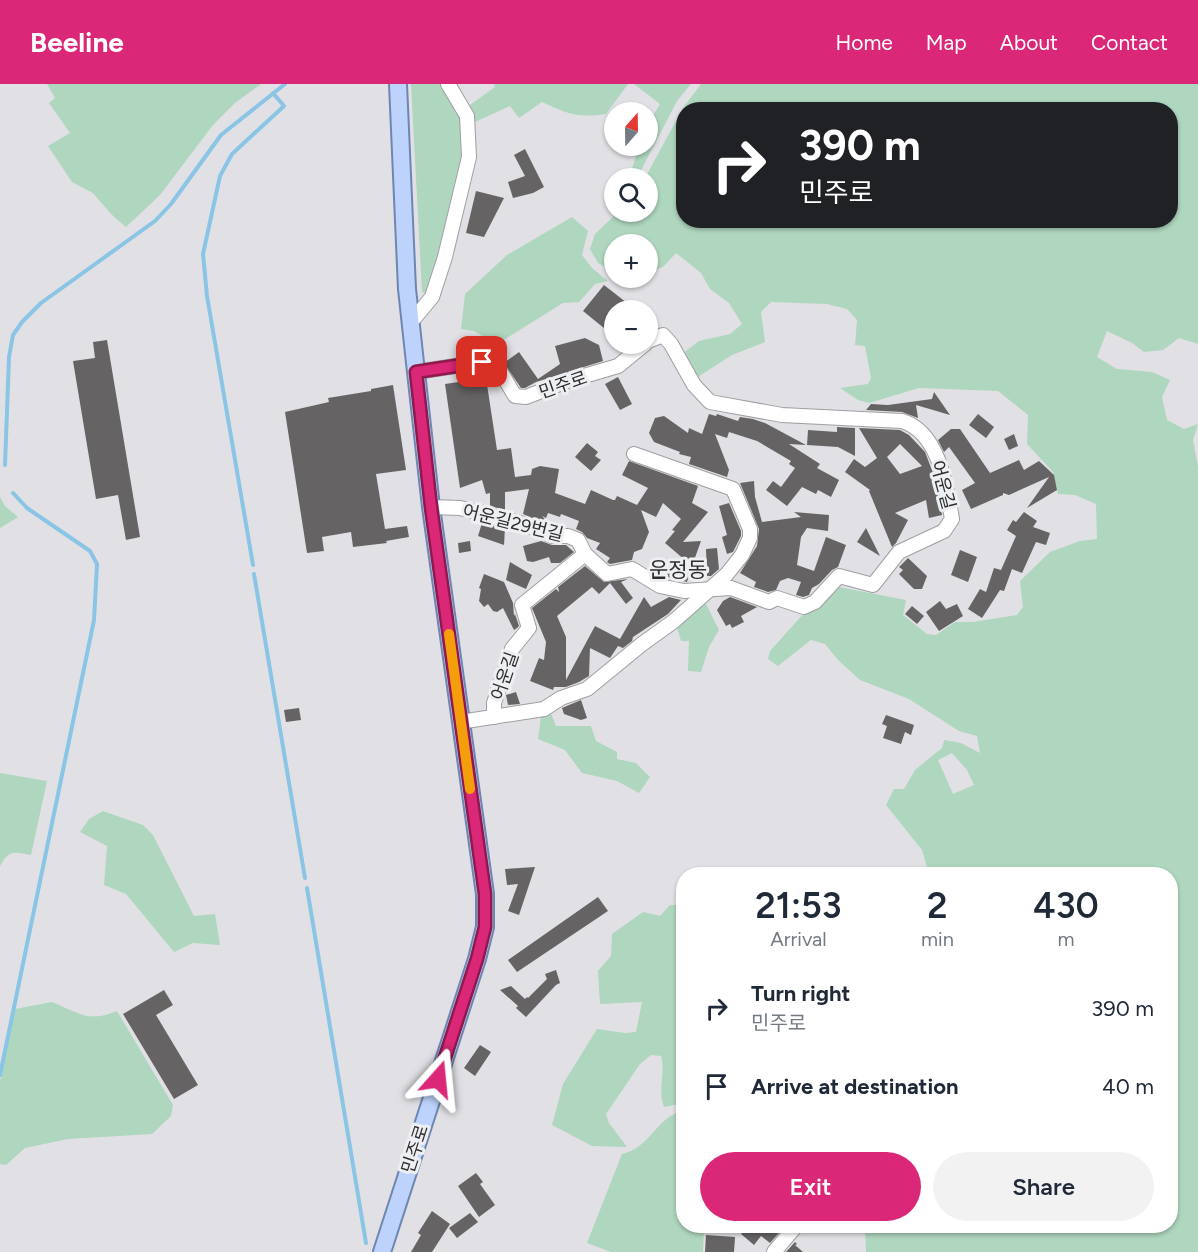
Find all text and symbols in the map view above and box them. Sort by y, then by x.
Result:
text: Beeline [30,25,124,59]
text: Home [836,30,893,55]
text: Map [926,30,967,55]
text: About [1000,30,1058,55]
text: Contact [1091,30,1168,55]
north arrow [604,102,658,156]
map controls [604,102,658,354]
text: 390 m [799,120,921,171]
icon: right [700,126,778,204]
button: search [604,168,658,222]
text: 민주로 [799,176,874,209]
button: + [604,234,658,288]
button: − [604,300,658,354]
pin [456,336,507,387]
icon: arrive [465,345,498,378]
street label: 민주로 [536,367,590,403]
street label: 어운길 [926,458,960,512]
street label: 어운길29번길 [460,500,566,546]
district label: 운정동 [649,557,707,582]
street label: 어운길 [487,649,523,703]
text: 21:53 [755,884,842,927]
text: 2 [927,884,948,927]
text: 430 [1033,884,1099,927]
text: Arrival [770,927,827,951]
text: min [921,927,954,951]
text: m [1057,927,1074,951]
text: Turn right [751,980,850,1007]
icon: right [700,992,733,1025]
text: 390 m [1091,995,1154,1022]
text: 민주로 [751,1011,806,1035]
position arrow [406,1047,470,1111]
icon: arrive [700,1070,733,1103]
text: Arrive at destination [751,1073,959,1100]
text: 40 m [1102,1073,1154,1100]
street label: 민주로 [397,1122,433,1176]
button: Exit [700,1152,921,1221]
button: Share [933,1152,1154,1221]

